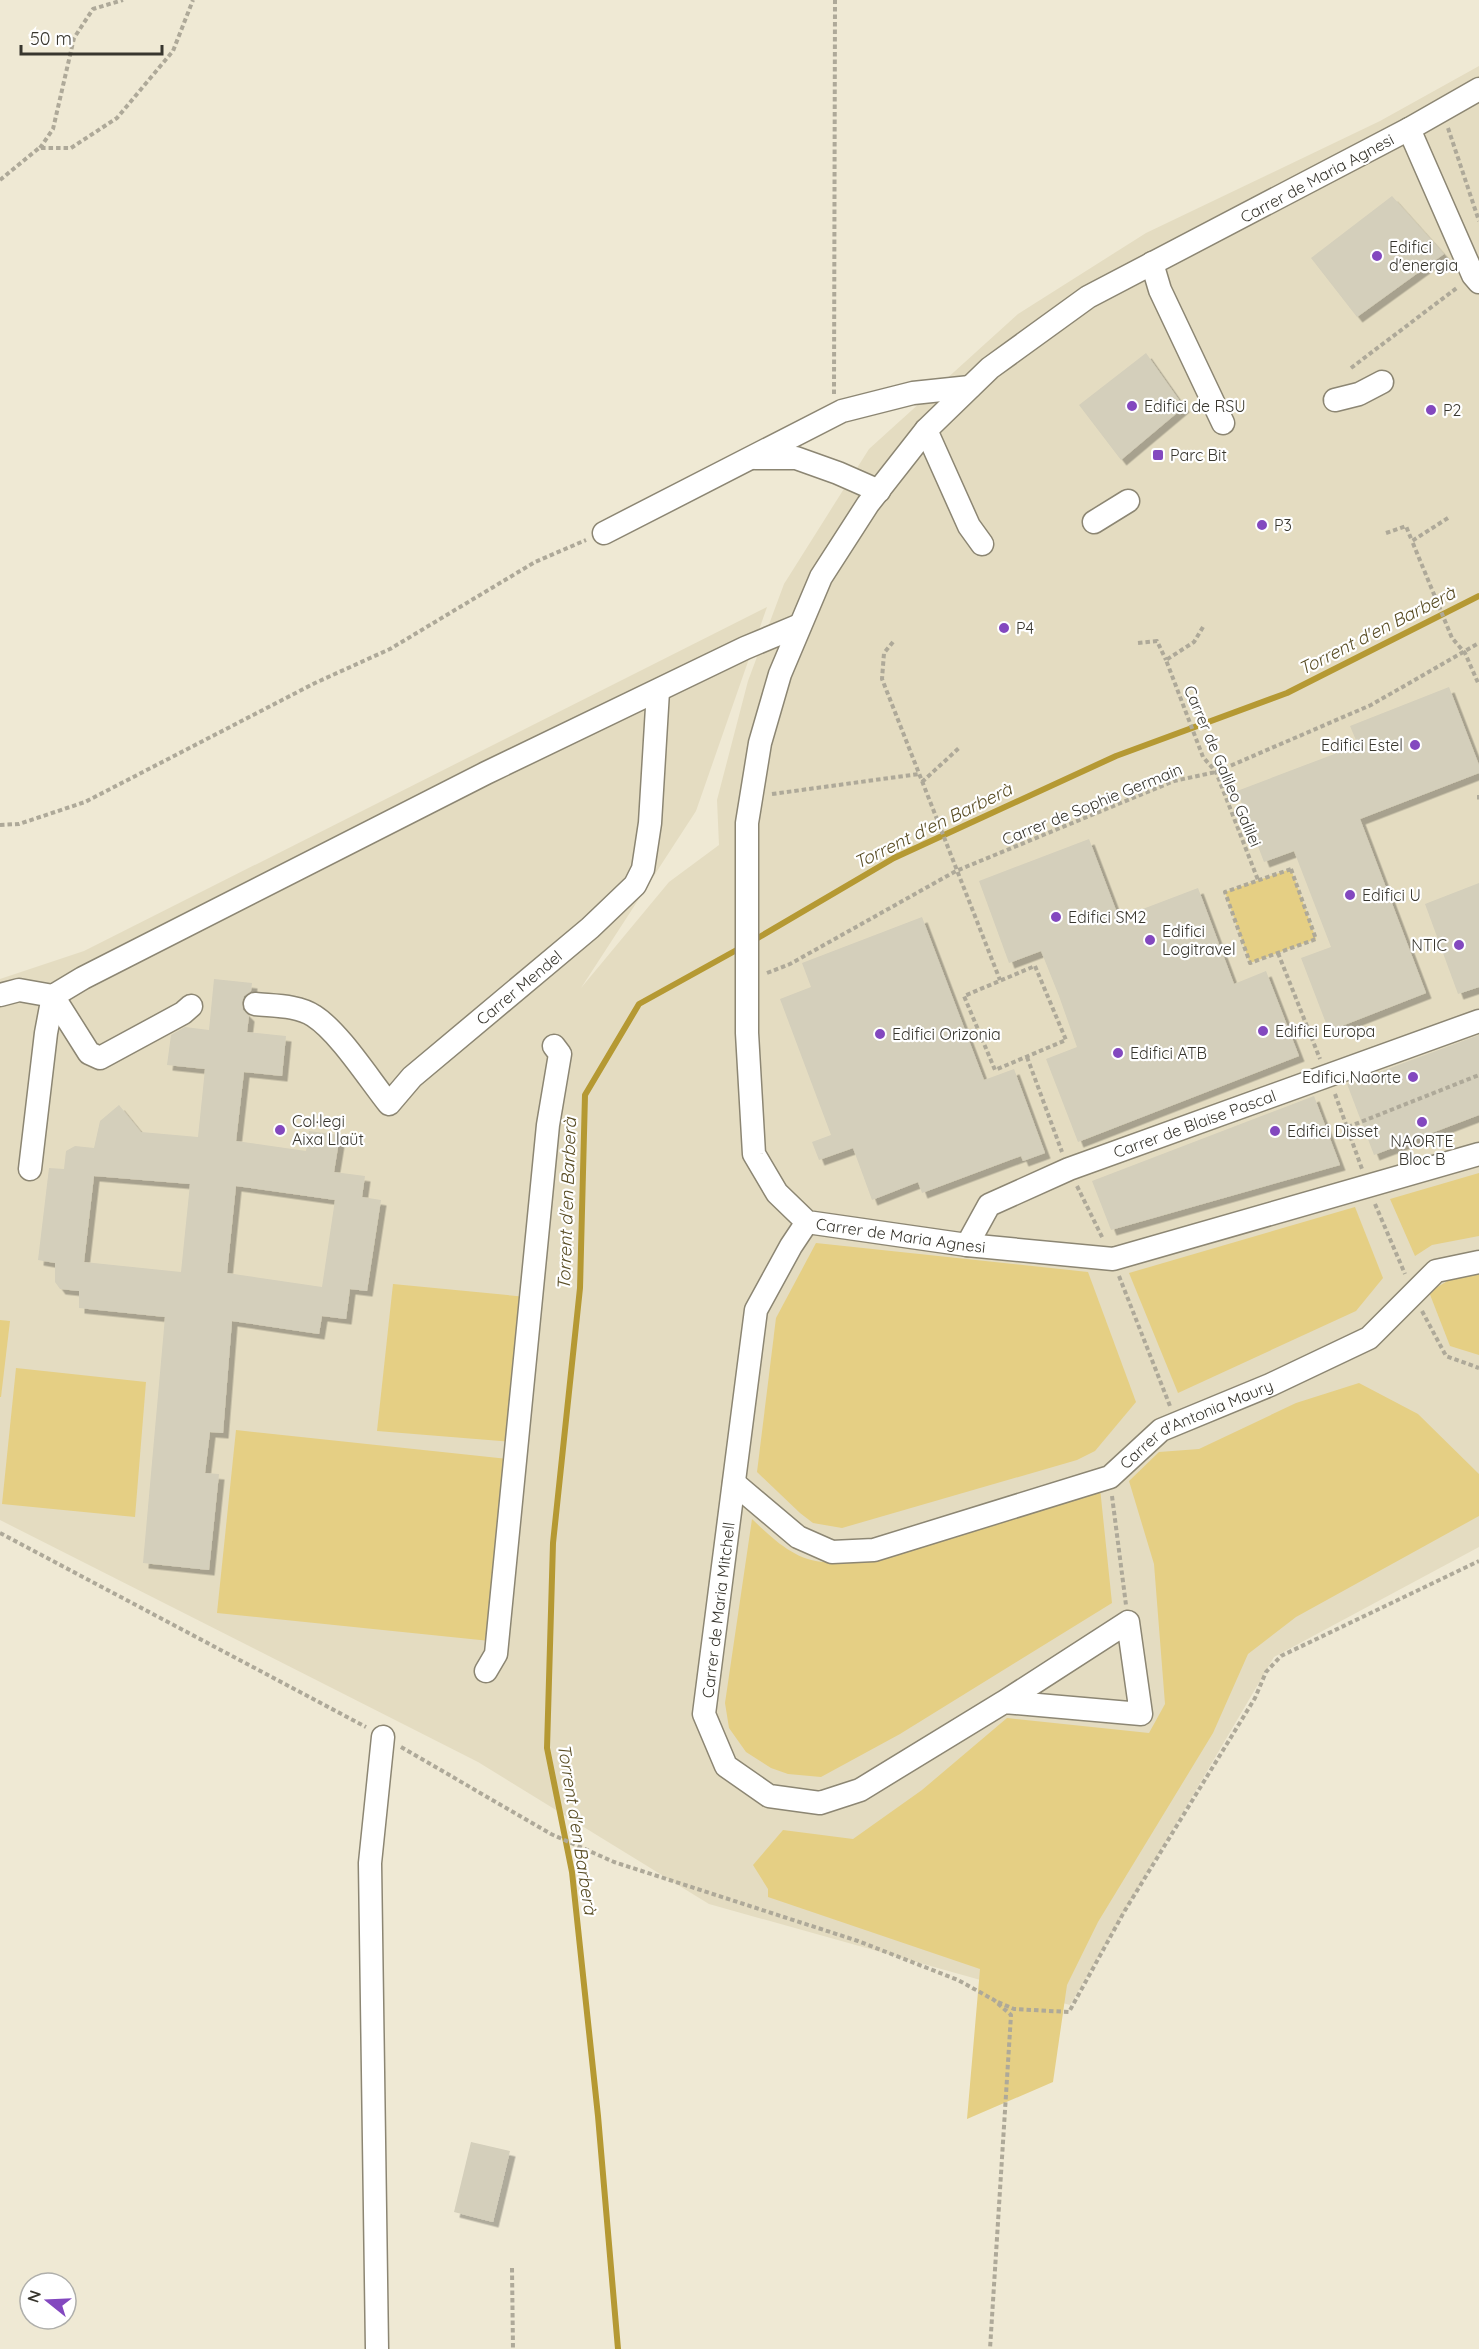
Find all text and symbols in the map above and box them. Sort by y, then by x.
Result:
scale bar [21,18,162,56]
text: 50 m [30,27,72,50]
street label: Carrer de Maria Agnesi [1237,129,1397,227]
place label: Edifici d'energia [1389,237,1458,275]
marker: Edifici d'energia [1370,249,1384,263]
place label: Edifici de RSU [1144,396,1246,416]
marker: Edifici de RSU [1125,399,1139,413]
place label: P2 [1443,400,1462,420]
marker: P2 [1424,403,1438,417]
place label: Parc Bit [1170,445,1227,465]
marker: Parc Bit [1151,448,1165,462]
place label: P3 [1274,515,1292,535]
marker: P3 [1255,518,1269,532]
water label: Torrent d'en Barberà [1295,581,1460,680]
place label: P4 [1016,618,1034,638]
marker: P4 [997,621,1011,635]
street label: Carrer de Galileo Galilei [1180,682,1266,850]
place label: Edifici Estel [1321,735,1403,755]
marker: Edifici Estel [1408,738,1422,752]
street label: Carrer de Sophie Germain [999,759,1185,849]
water label: Torrent d'en Barberà [850,777,1016,874]
place label: Edifici U [1362,885,1421,905]
marker: Edifici U [1343,888,1357,902]
place label: Edifici SM2 [1068,907,1147,927]
marker: Edifici SM2 [1049,910,1063,924]
place label: Edifici Logitravel [1162,921,1236,959]
marker: Edifici Logitravel [1143,933,1157,947]
place label: NTIC [1411,935,1447,955]
marker: NTIC [1452,938,1466,952]
street label: Carrer Mendel [472,946,566,1029]
place label: Edifici Europa [1275,1021,1375,1041]
place label: Edifici Orizonia [892,1024,1001,1044]
marker: Edifici Europa [1256,1024,1270,1038]
marker: Edifici Orizonia [873,1027,887,1041]
place label: Edifici ATB [1130,1043,1207,1063]
marker: Edifici ATB [1111,1046,1125,1060]
place label: Edifici Naorte [1302,1067,1401,1087]
marker: Edifici Naorte [1406,1070,1420,1084]
street label: Carrer de Blaise Pascal [1111,1085,1279,1162]
place label: Col·legi Aixa Llaüt [292,1111,364,1149]
marker: NAORTE Bloc B [1415,1115,1429,1129]
water label: Torrent d'en Barberà [552,1116,581,1291]
place label: Edifici Disset [1287,1121,1379,1141]
marker: Col·legi Aixa Llaüt [273,1123,287,1137]
marker: Edifici Disset [1268,1124,1282,1138]
place label: NAORTE Bloc B [1390,1131,1454,1169]
street label: Carrer de Maria Agnesi [815,1213,986,1257]
street label: Carrer d'Antonia Maury [1115,1375,1276,1473]
street label: Carrer de Maria Mitchell [697,1521,739,1699]
water label: Torrent d'en Barberà [553,1742,603,1917]
north arrow [18,2271,78,2331]
text: N [22,2288,45,2305]

